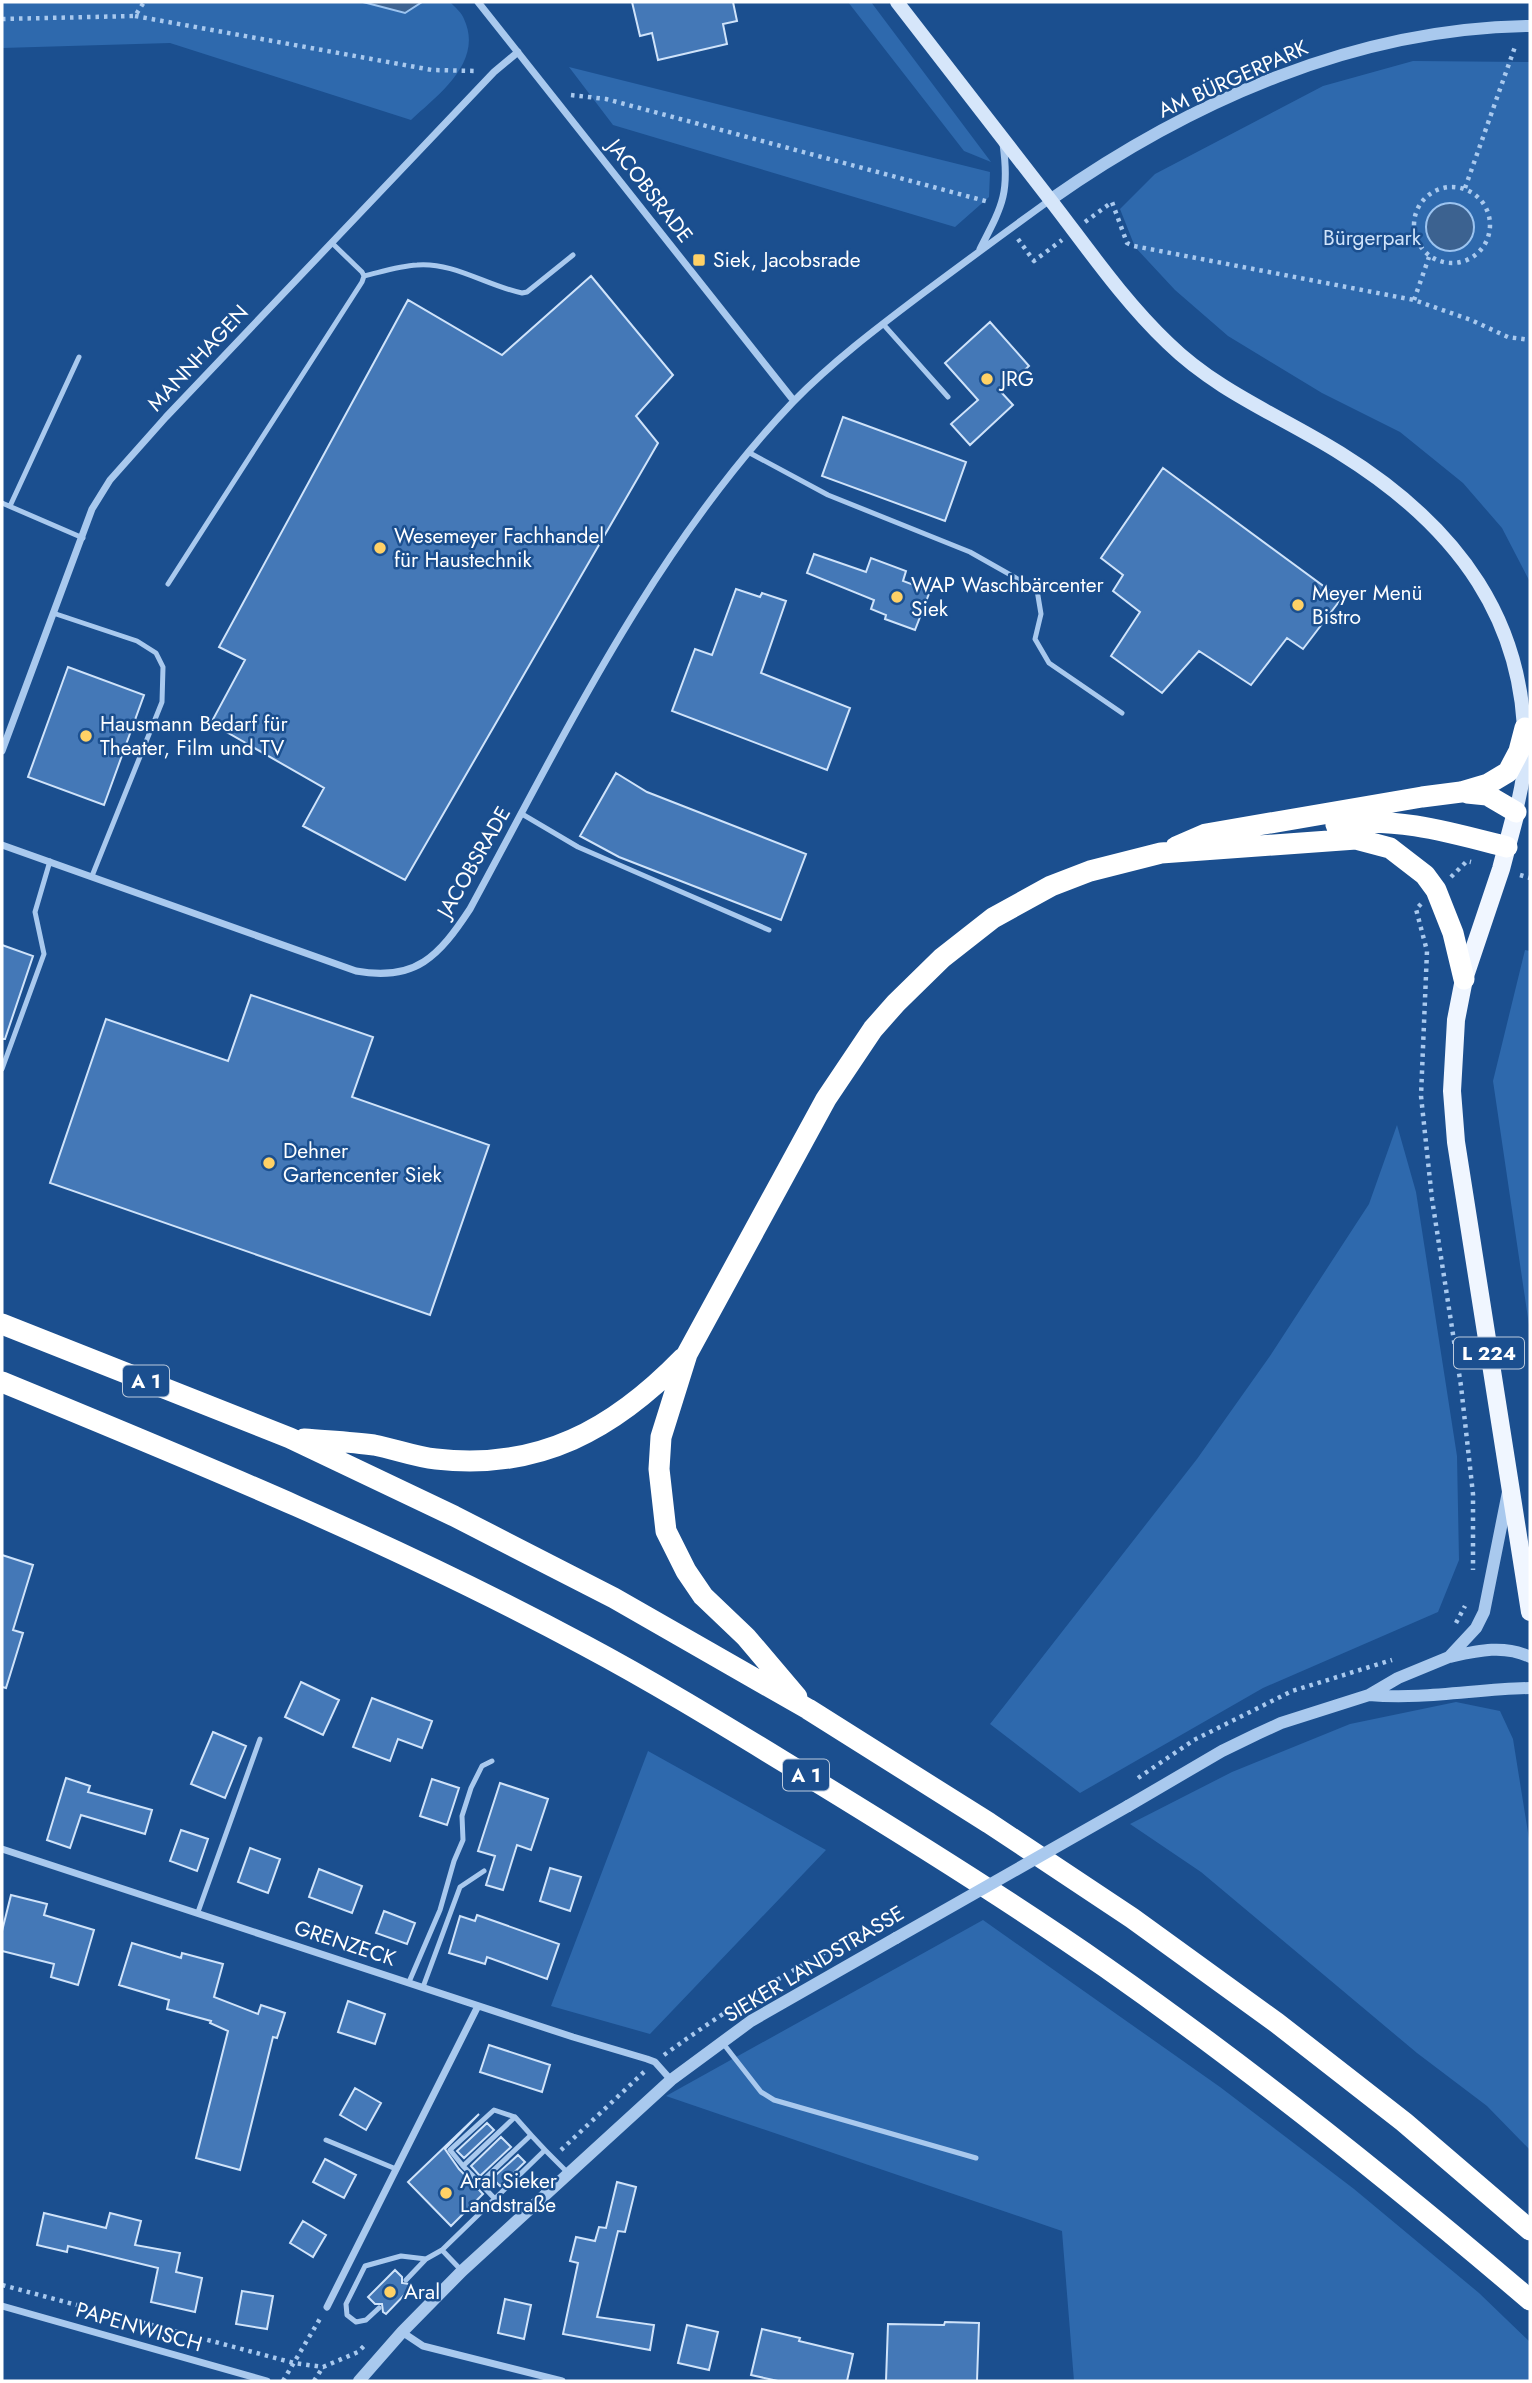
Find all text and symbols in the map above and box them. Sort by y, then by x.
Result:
street label: AM BÜRGERPARK [1153,33,1313,125]
street label: JACOBSRADE [598,131,700,249]
park label: Bürgerpark [1323,223,1422,253]
place label: Siek, Jacobsrade [713,245,861,275]
marker: Siek, Jacobsrade [691,252,707,268]
street label: MANNHAGEN [141,298,255,418]
place label: JRG [998,364,1034,394]
marker: JRG [979,371,995,387]
place label: Wesemeyer Fachhandel für Haustechnik [394,521,604,575]
marker: Wesemeyer Fachhandel für Haustechnik [372,540,388,556]
place label: WAP Waschbärcenter Siek [911,570,1104,624]
place label: Meyer Menü Bistro [1312,578,1423,632]
marker: WAP Waschbärcenter Siek [889,589,905,605]
marker: Meyer Menü Bistro [1290,597,1306,613]
place label: Hausmann Bedarf für Theater, Film und TV [100,709,289,763]
marker: Hausmann Bedarf für Theater, Film und TV [78,728,94,744]
street label: JACOBSRADE [429,801,518,926]
place label: Dehner Gartencenter Siek [283,1136,442,1190]
marker: Dehner Gartencenter Siek [261,1155,277,1171]
road number: L 224 [1454,1338,1524,1368]
road number: A 1 [123,1366,169,1396]
road number: A 1 [783,1760,829,1791]
street label: SIEKER LANDSTRASSE [718,1898,910,2030]
street label: GRENZECK [290,1912,400,1974]
place label: Aral Sieker Landstraße [460,2166,558,2220]
marker: Aral Sieker Landstraße [438,2185,454,2201]
place label: Aral [404,2277,440,2307]
marker: Aral [382,2284,398,2300]
street label: PAPENWISCH [72,2295,206,2359]

